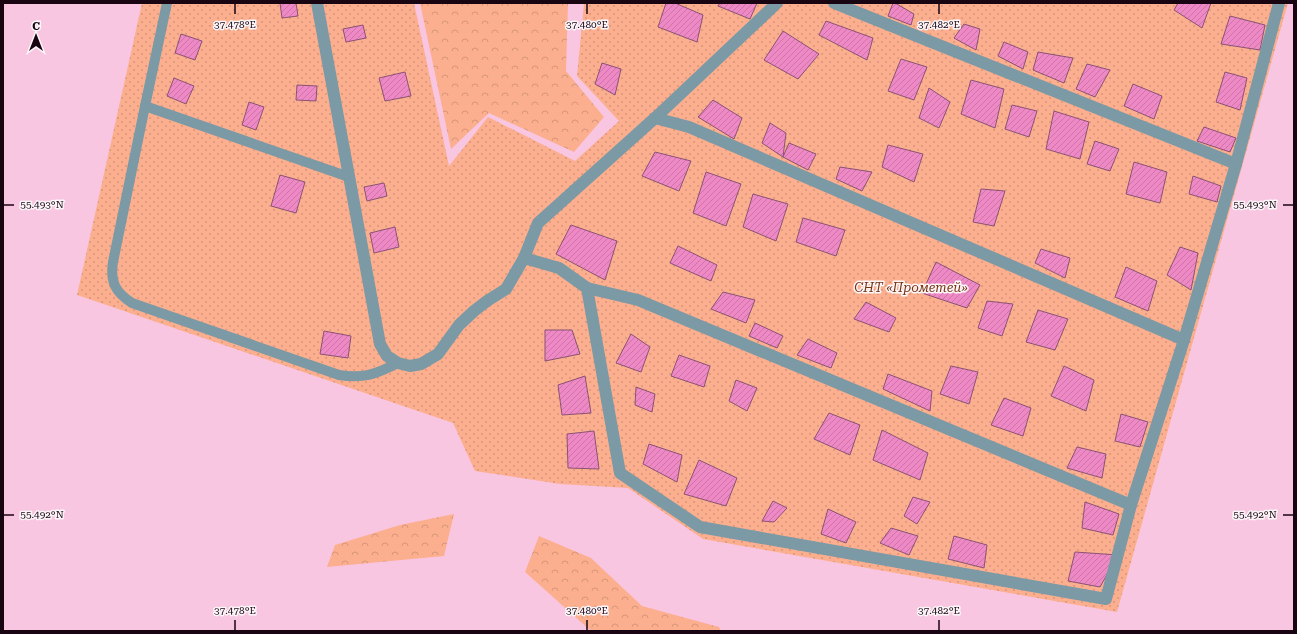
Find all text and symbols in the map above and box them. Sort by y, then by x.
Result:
north arrow [16,16,56,56]
text: 37.478°E [214,19,256,30]
text: 37.480°E [566,19,608,30]
text: 37.482°E [918,19,960,30]
text: С [32,20,40,33]
text: 55.493°N [20,199,64,210]
text: 55.493°N [1233,199,1277,210]
park label: СНТ «Прометей» [854,280,968,295]
text: 55.492°N [20,509,64,520]
text: 55.492°N [1233,509,1277,520]
text: 37.478°E [214,605,256,616]
text: 37.480°E [566,605,608,616]
text: 37.482°E [918,605,960,616]

